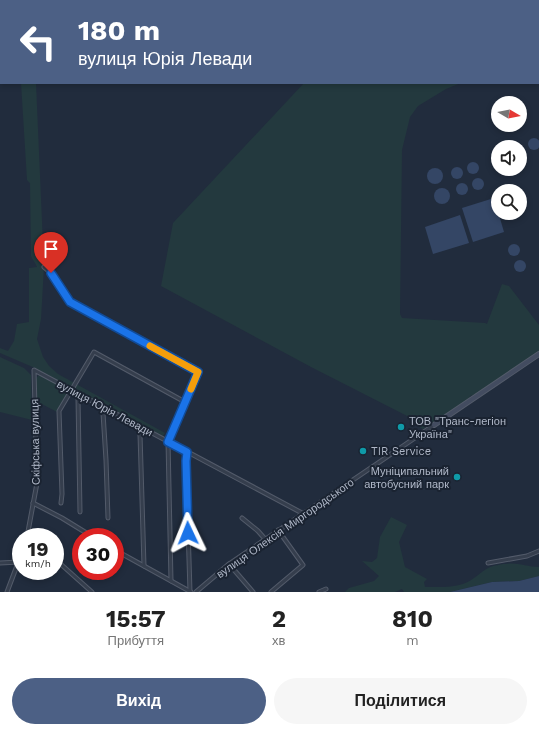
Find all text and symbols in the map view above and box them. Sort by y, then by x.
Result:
text: 180 m [78,14,160,47]
icon: left [12,16,64,68]
text: вулиця Юрія Левади [78,48,252,69]
north arrow [491,96,527,132]
map controls [491,96,527,220]
button: sound [491,140,527,176]
button: search [491,184,527,220]
pin [34,232,68,273]
icon: arrive [40,238,62,260]
street label: вулиця Юрія Левади [55,378,155,439]
street label: Скіфська вулиця [28,399,43,485]
place label: ТОВ "Транс-легіон Україна" [409,415,506,441]
marker: ТОВ "Транс-легіон Україна" [396,422,406,432]
place label: TIR Service [371,445,431,458]
marker: TIR Service [358,446,368,456]
place label: Муніципальний автобусний парк [364,465,449,491]
marker: Муніципальний автобусний парк [452,472,462,482]
street label: вулиця Олексія Миргородського [214,476,357,581]
position arrow [167,512,209,554]
speed limit sign: 30 [72,528,124,580]
text: 19 [28,537,48,561]
text: km/h [25,558,51,569]
text: 15:57 [106,605,166,633]
text: 2 [272,605,286,633]
text: 810 [392,605,433,633]
text: Прибуття [108,633,164,648]
text: хв [272,633,286,648]
text: m [406,633,419,648]
button: Вихід [12,678,266,724]
button: Поділитися [274,678,527,724]

